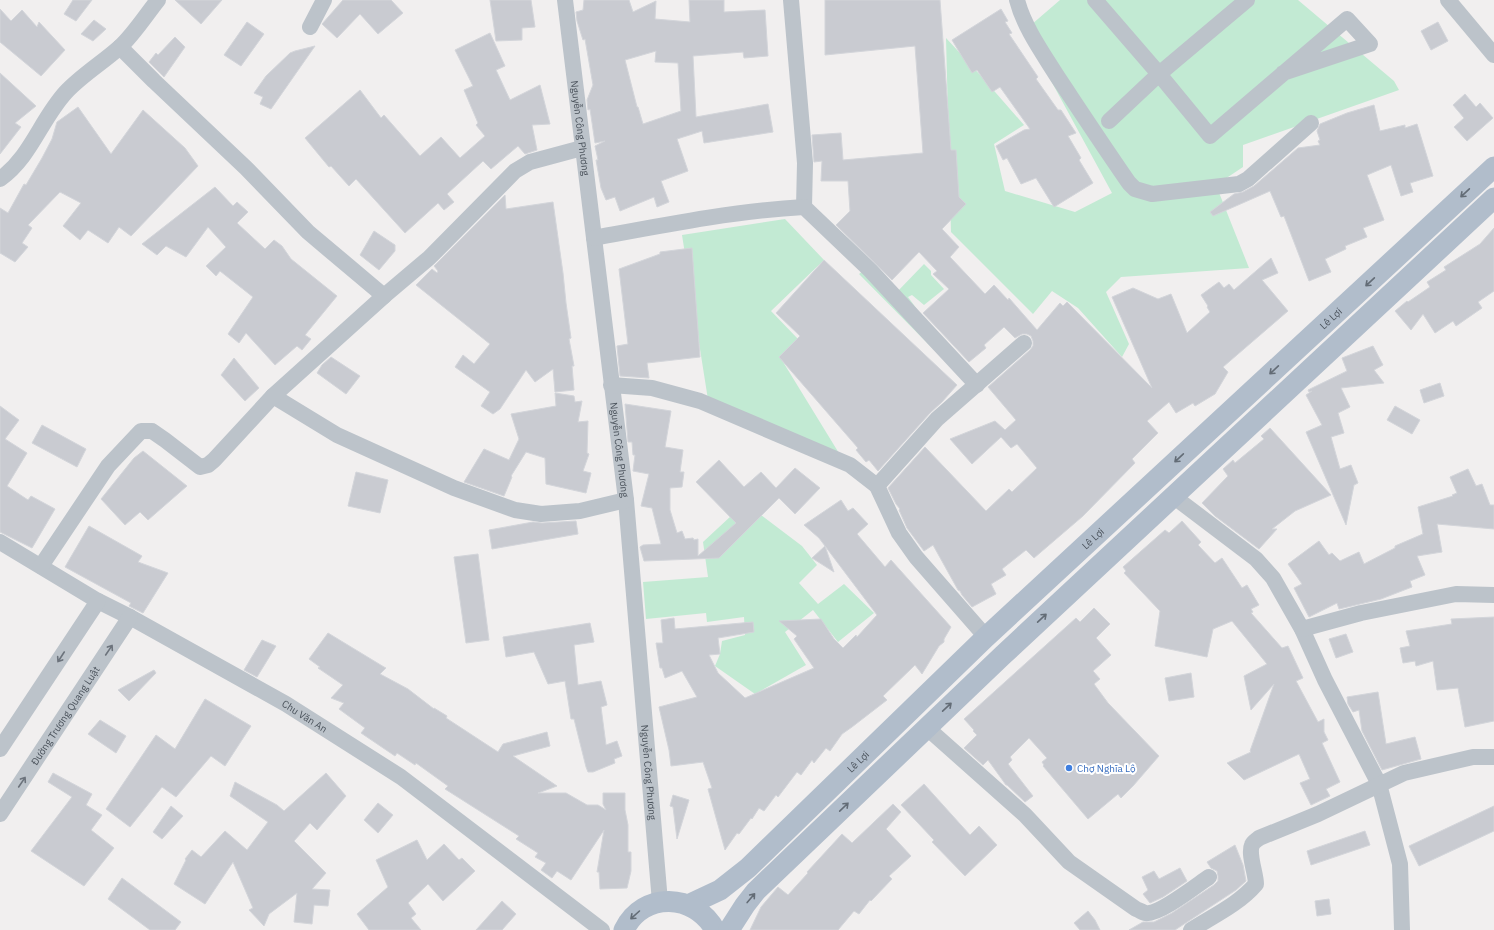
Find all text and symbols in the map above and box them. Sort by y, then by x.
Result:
street label: Nguyễn Công Phương [568,80,592,177]
one-way arrow [1460,189,1471,198]
one-way arrow [1365,277,1375,286]
street label: Lê Lợi [1317,305,1345,332]
one-way arrow [1270,365,1280,374]
street label: Nguyễn Công Phương [607,401,632,499]
one-way arrow [1174,453,1184,463]
street label: Lê Lợi [1079,525,1107,552]
one-way arrow [1037,613,1047,623]
one-way arrow [105,645,113,656]
one-way arrow [57,651,65,662]
street label: Đường Trương Quang Luật [28,663,103,768]
street label: Chu Văn An [280,697,330,736]
one-way arrow [942,702,952,712]
street label: Nguyễn Công Phương [638,724,659,821]
street label: Lê Lợi [844,748,872,775]
place label: Chợ Nghĩa Lộ [1077,762,1136,775]
marker: Chợ Nghĩa Lộ [1064,763,1074,773]
one-way arrow [18,776,26,788]
one-way arrow [839,802,849,812]
one-way arrow [746,892,755,903]
one-way arrow [630,911,640,920]

